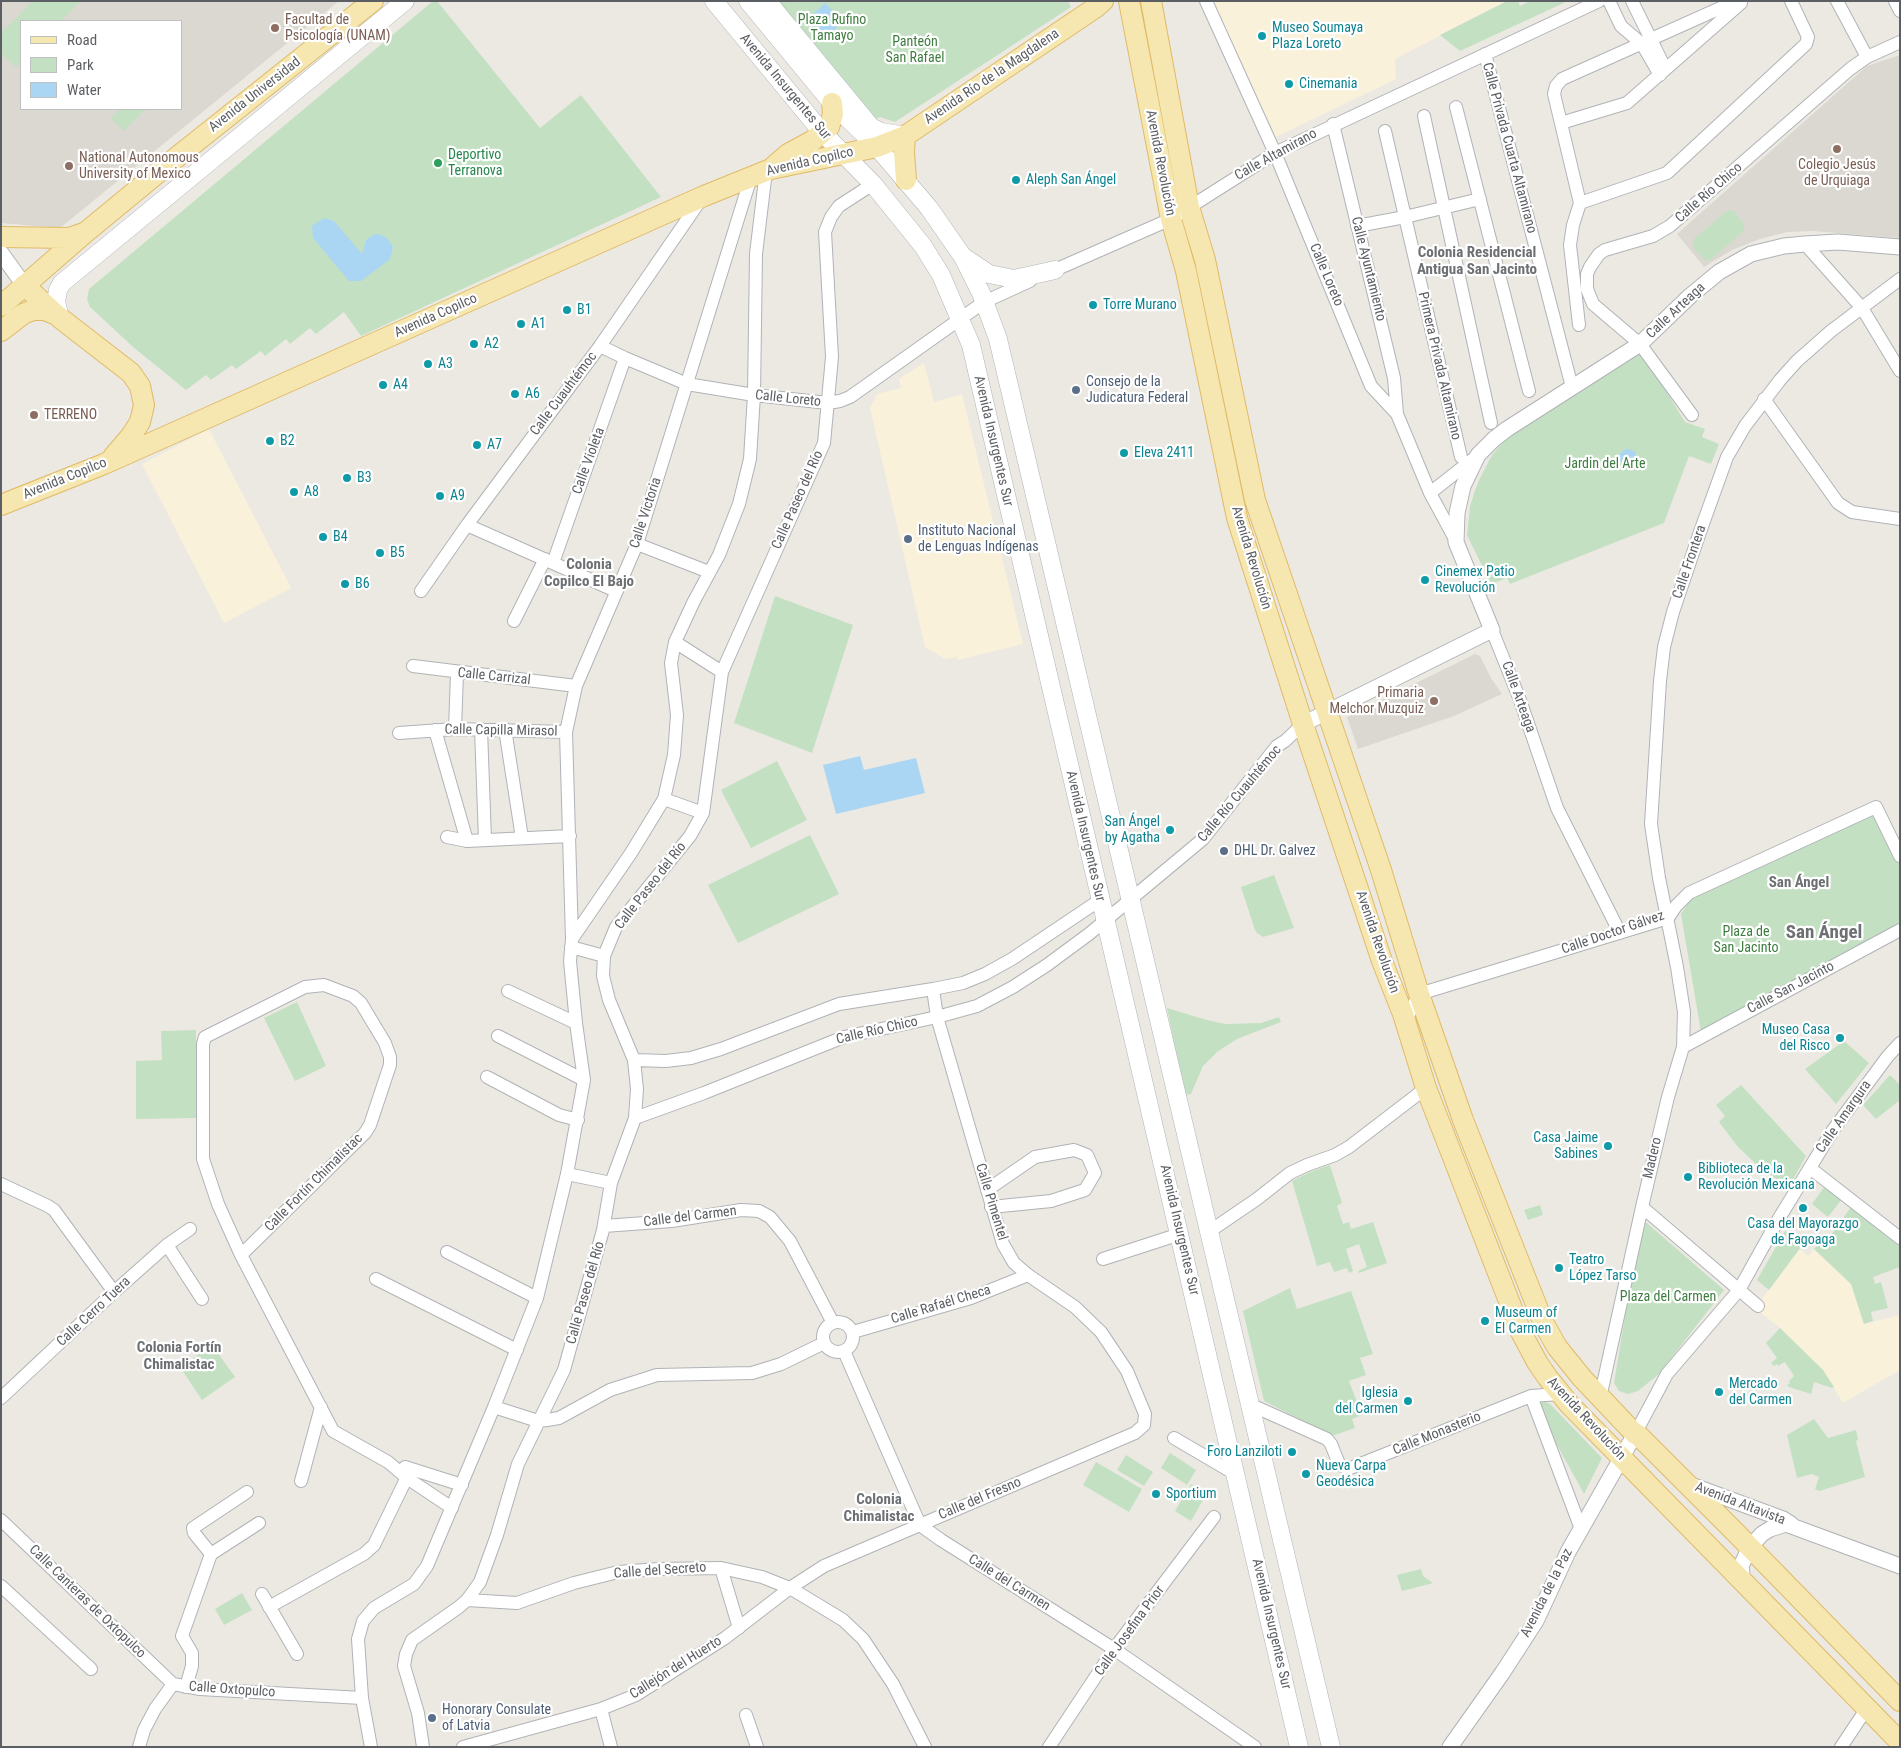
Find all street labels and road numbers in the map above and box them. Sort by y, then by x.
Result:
street label: Avenida Río de la Magdalena [921,26,1063,128]
street label: Avenida Insurgentes Sur [736,30,834,144]
street label: Avenida Universidad [206,54,304,136]
street label: Calle Privada Cuarta Altamirano [1478,61,1540,235]
street label: Avenida Revolución [1142,109,1178,217]
street label: Calle Altamirano [1232,126,1320,184]
street label: Avenida Copilco [765,144,855,180]
street label: Calle Río Chico [1672,159,1746,227]
street label: Calle Ayuntamiento [1347,215,1389,323]
street label: Calle Loreto [1305,241,1347,309]
street label: Calle Arteaga [1643,279,1709,343]
street label: Avenida Copilco [392,290,480,342]
street label: Primera Privada Altamirano [1414,290,1464,442]
street label: Calle Cuauhtémoc [527,349,601,439]
street label: Avenida Insurgentes Sur [970,374,1016,508]
street label: Calle Loreto [754,387,822,411]
street label: Calle Violeta [569,425,609,497]
street label: Calle Paseo del Río [769,448,827,552]
street label: Avenida Copilco [21,455,109,503]
street label: Calle Victoria [627,475,665,551]
street label: Avenida Revolución [1227,504,1275,612]
street label: Calle Frontera [1670,523,1710,601]
street label: Calle Arteaga [1497,659,1539,735]
street label: Calle Carrizal [457,665,531,689]
street label: Calle Capilla Mirasol [444,722,558,740]
street label: Calle Río Cuauhtémoc [1195,742,1285,846]
street label: Avenida Insurgentes Sur [1062,769,1108,903]
street label: Calle Paseo del Río [612,839,690,933]
street label: Avenida Revolución [1352,889,1402,995]
street label: Calle Doctor Gálvez [1559,908,1667,958]
street label: Calle San Jacinto [1745,958,1837,1018]
street label: Calle Río Chico [835,1013,919,1049]
street label: Calle Amargura [1813,1078,1875,1156]
street label: Calle Fortín Chimalistac [261,1130,367,1236]
street label: Madero [1640,1136,1666,1180]
street label: Calle Pimentel [971,1161,1011,1243]
street label: Avenida Insurgentes Sur [1156,1163,1202,1297]
street label: Calle del Carmen [643,1203,737,1231]
street label: Calle Paseo del Río [563,1240,609,1346]
street label: Calle Cerro Tuera [54,1274,134,1350]
street label: Calle Rafaél Checa [889,1282,993,1328]
street label: Avenida Revolución [1543,1374,1629,1464]
street label: Calle Monasterio [1390,1409,1484,1459]
street label: Calle del Fresno [936,1474,1024,1524]
street label: Avenida Altavista [1692,1479,1788,1529]
street label: Calle Canteras de Oxtopulco [25,1542,149,1662]
street label: Avenida de la Paz [1517,1546,1577,1640]
street label: Calle del Carmen [965,1551,1053,1615]
street label: Avenida Insurgentes Sur [1248,1557,1294,1691]
street label: Calle del Secreto [613,1559,707,1583]
street label: Calle Josefina Prior [1092,1583,1168,1679]
street label: Callejón del Huerto [627,1633,725,1703]
street label: Calle Oxtopulco [188,1679,276,1701]

